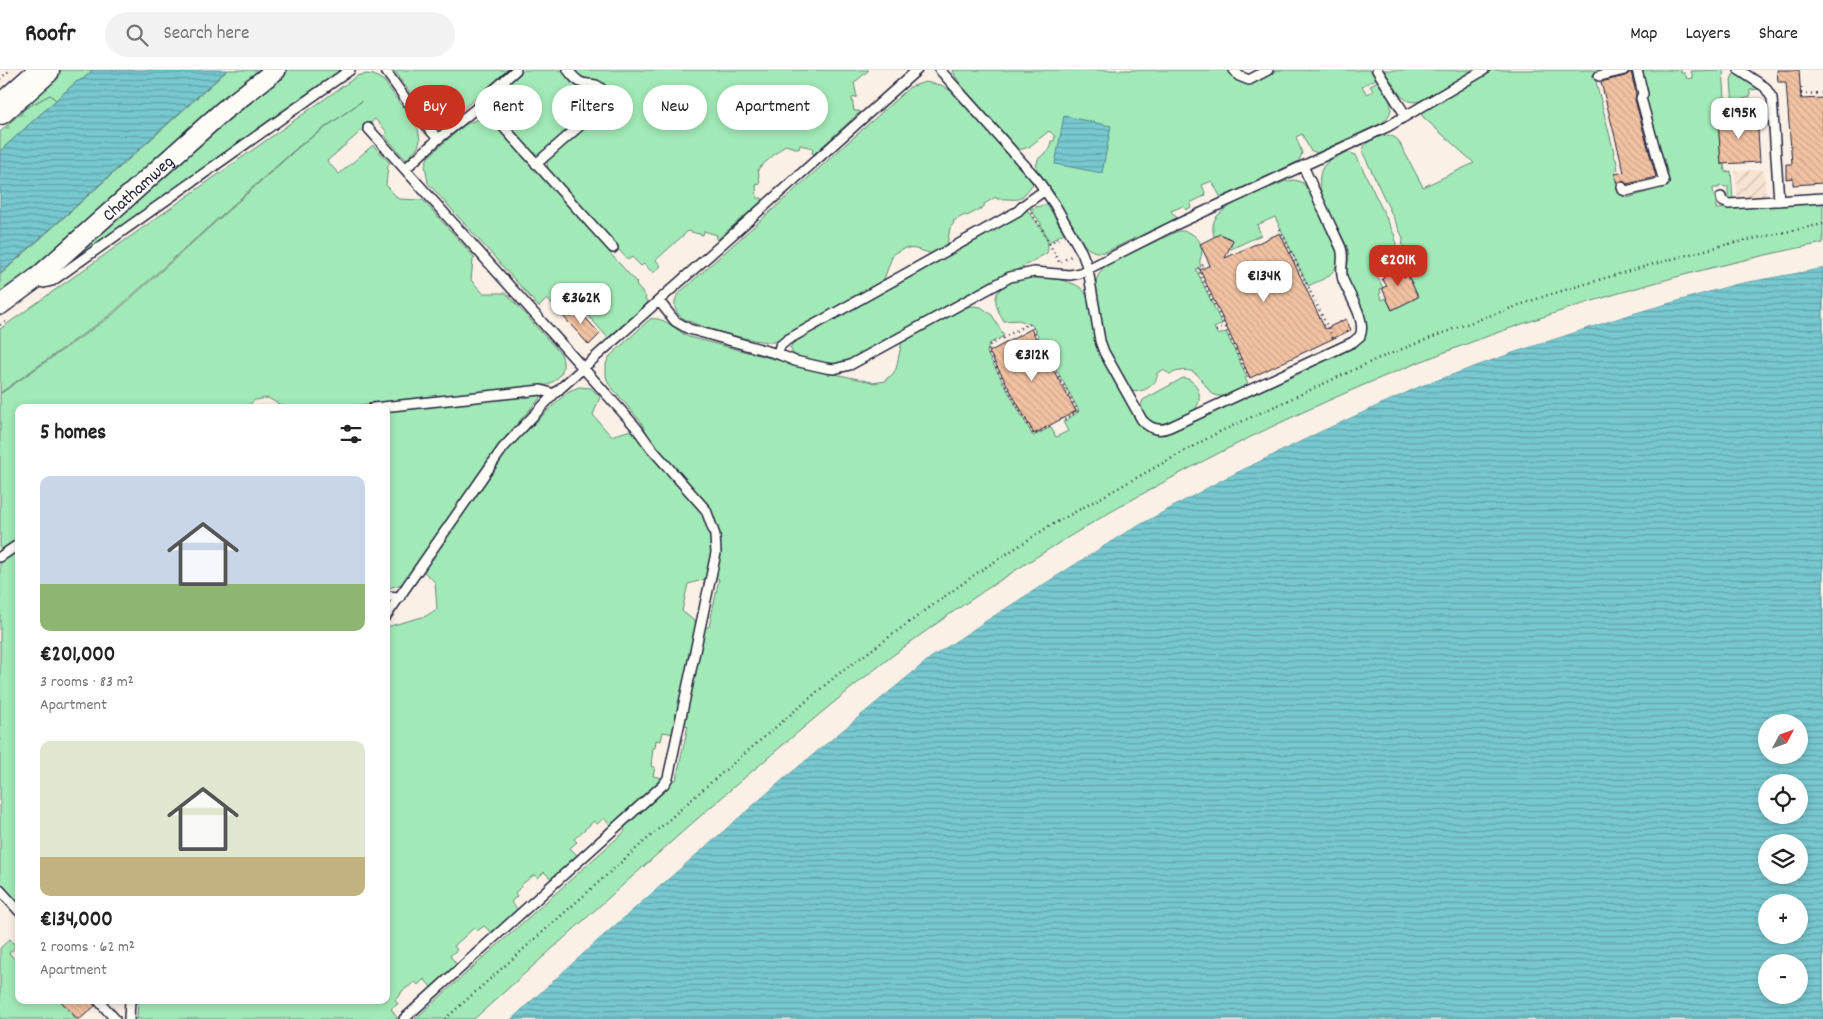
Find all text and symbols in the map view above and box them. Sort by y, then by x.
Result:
search box [105,12,455,57]
text: Roofr [25,18,75,52]
icon: search [123,21,151,49]
text: Search here [163,21,249,48]
text: Map [1630,22,1657,47]
text: Layers [1685,22,1731,47]
text: Share [1759,22,1798,47]
chip: Buy [405,85,465,130]
chip: Rent [475,85,542,130]
chip: Filters [552,85,633,130]
chip: New [643,85,707,130]
chip: Apartment [717,85,828,130]
pin: €195K [1704,98,1774,140]
text: €195K [1722,102,1756,125]
street label: Chathamweg [98,150,181,228]
pin: €201K [1363,244,1433,287]
text: €201K [1380,249,1416,272]
pin: €134K [1229,260,1299,303]
text: €134K [1247,265,1281,288]
pin: €362K [546,282,616,325]
text: €362K [562,287,600,310]
pin: €312K [997,340,1067,382]
text: €312K [1015,344,1049,367]
text: 5 homes [40,419,106,449]
icon: filters [337,420,365,448]
icon: home [158,509,248,599]
text: €201,000 [40,641,115,671]
text: 3 rooms · 83 m² [40,671,134,694]
text: Apartment [40,694,107,717]
north arrow [1758,714,1808,764]
map controls [1758,714,1808,1004]
icon: home [158,774,248,864]
button: locate [1758,774,1808,824]
button: layers [1758,834,1808,884]
button: + [1758,894,1808,944]
text: €134,000 [40,906,113,936]
text: 2 rooms · 62 m² [40,936,135,959]
button: − [1758,954,1808,1004]
text: Apartment [40,959,107,982]

